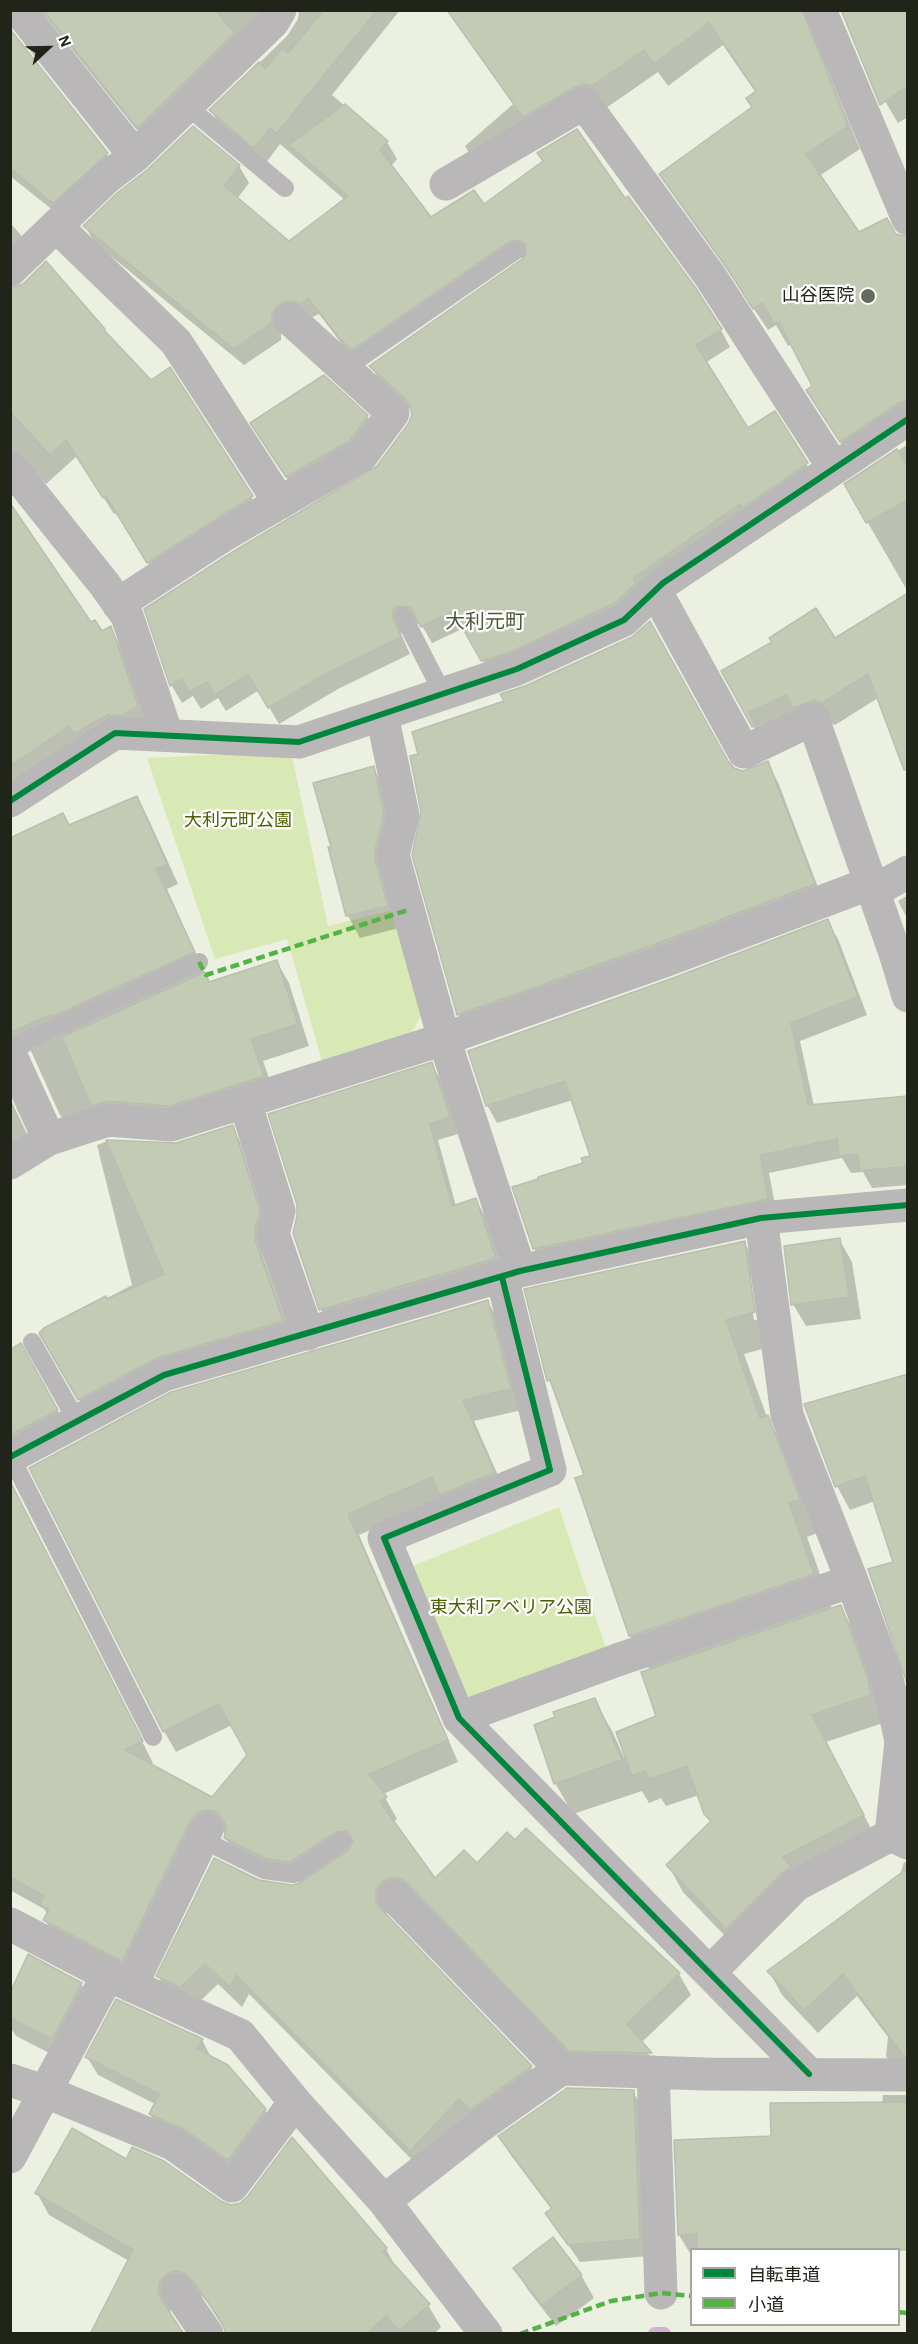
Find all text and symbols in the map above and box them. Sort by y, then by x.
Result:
north arrow [18,18,78,78]
text: N [55,33,74,49]
place label: 山谷医院 [782,285,854,307]
marker: 山谷医院 [859,287,877,305]
district label: 大利元町 [445,610,525,634]
park label: 大利元町公園 [184,810,292,832]
park label: 東大利アベリア公園 [430,1597,592,1619]
legend [690,2248,900,2326]
text: 自転車道 [748,2267,820,2285]
text: 小道 [748,2297,784,2315]

